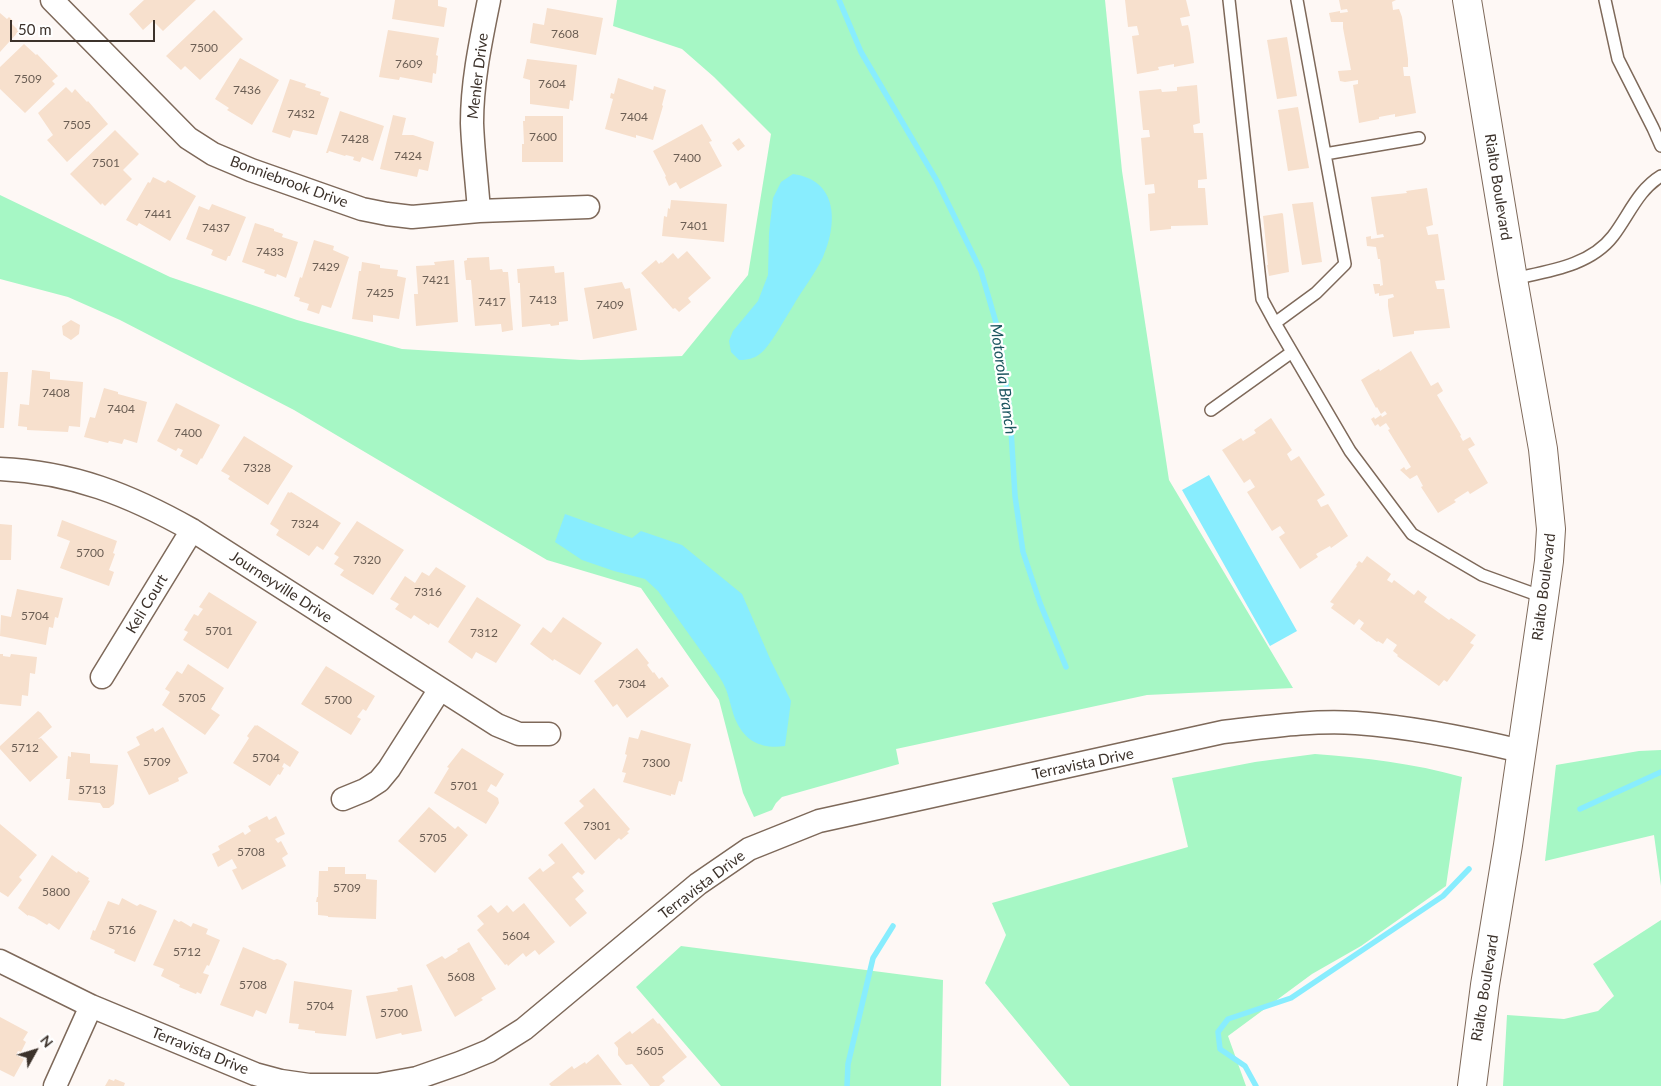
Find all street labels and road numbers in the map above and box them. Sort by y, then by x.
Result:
street label: Menler Drive [464,32,492,120]
street label: Rialto Boulevard [1481,132,1515,242]
street label: Bonniebrook Drive [228,152,350,212]
street label: Rialto Boulevard [1528,532,1560,642]
street label: Journeyville Drive [227,547,335,627]
street label: Keli Court [122,571,172,637]
street label: Terravista Drive [1031,744,1135,784]
street label: Terravista Drive [655,847,749,923]
street label: Rialto Boulevard [1468,933,1502,1043]
street label: Terravista Drive [149,1023,251,1079]

